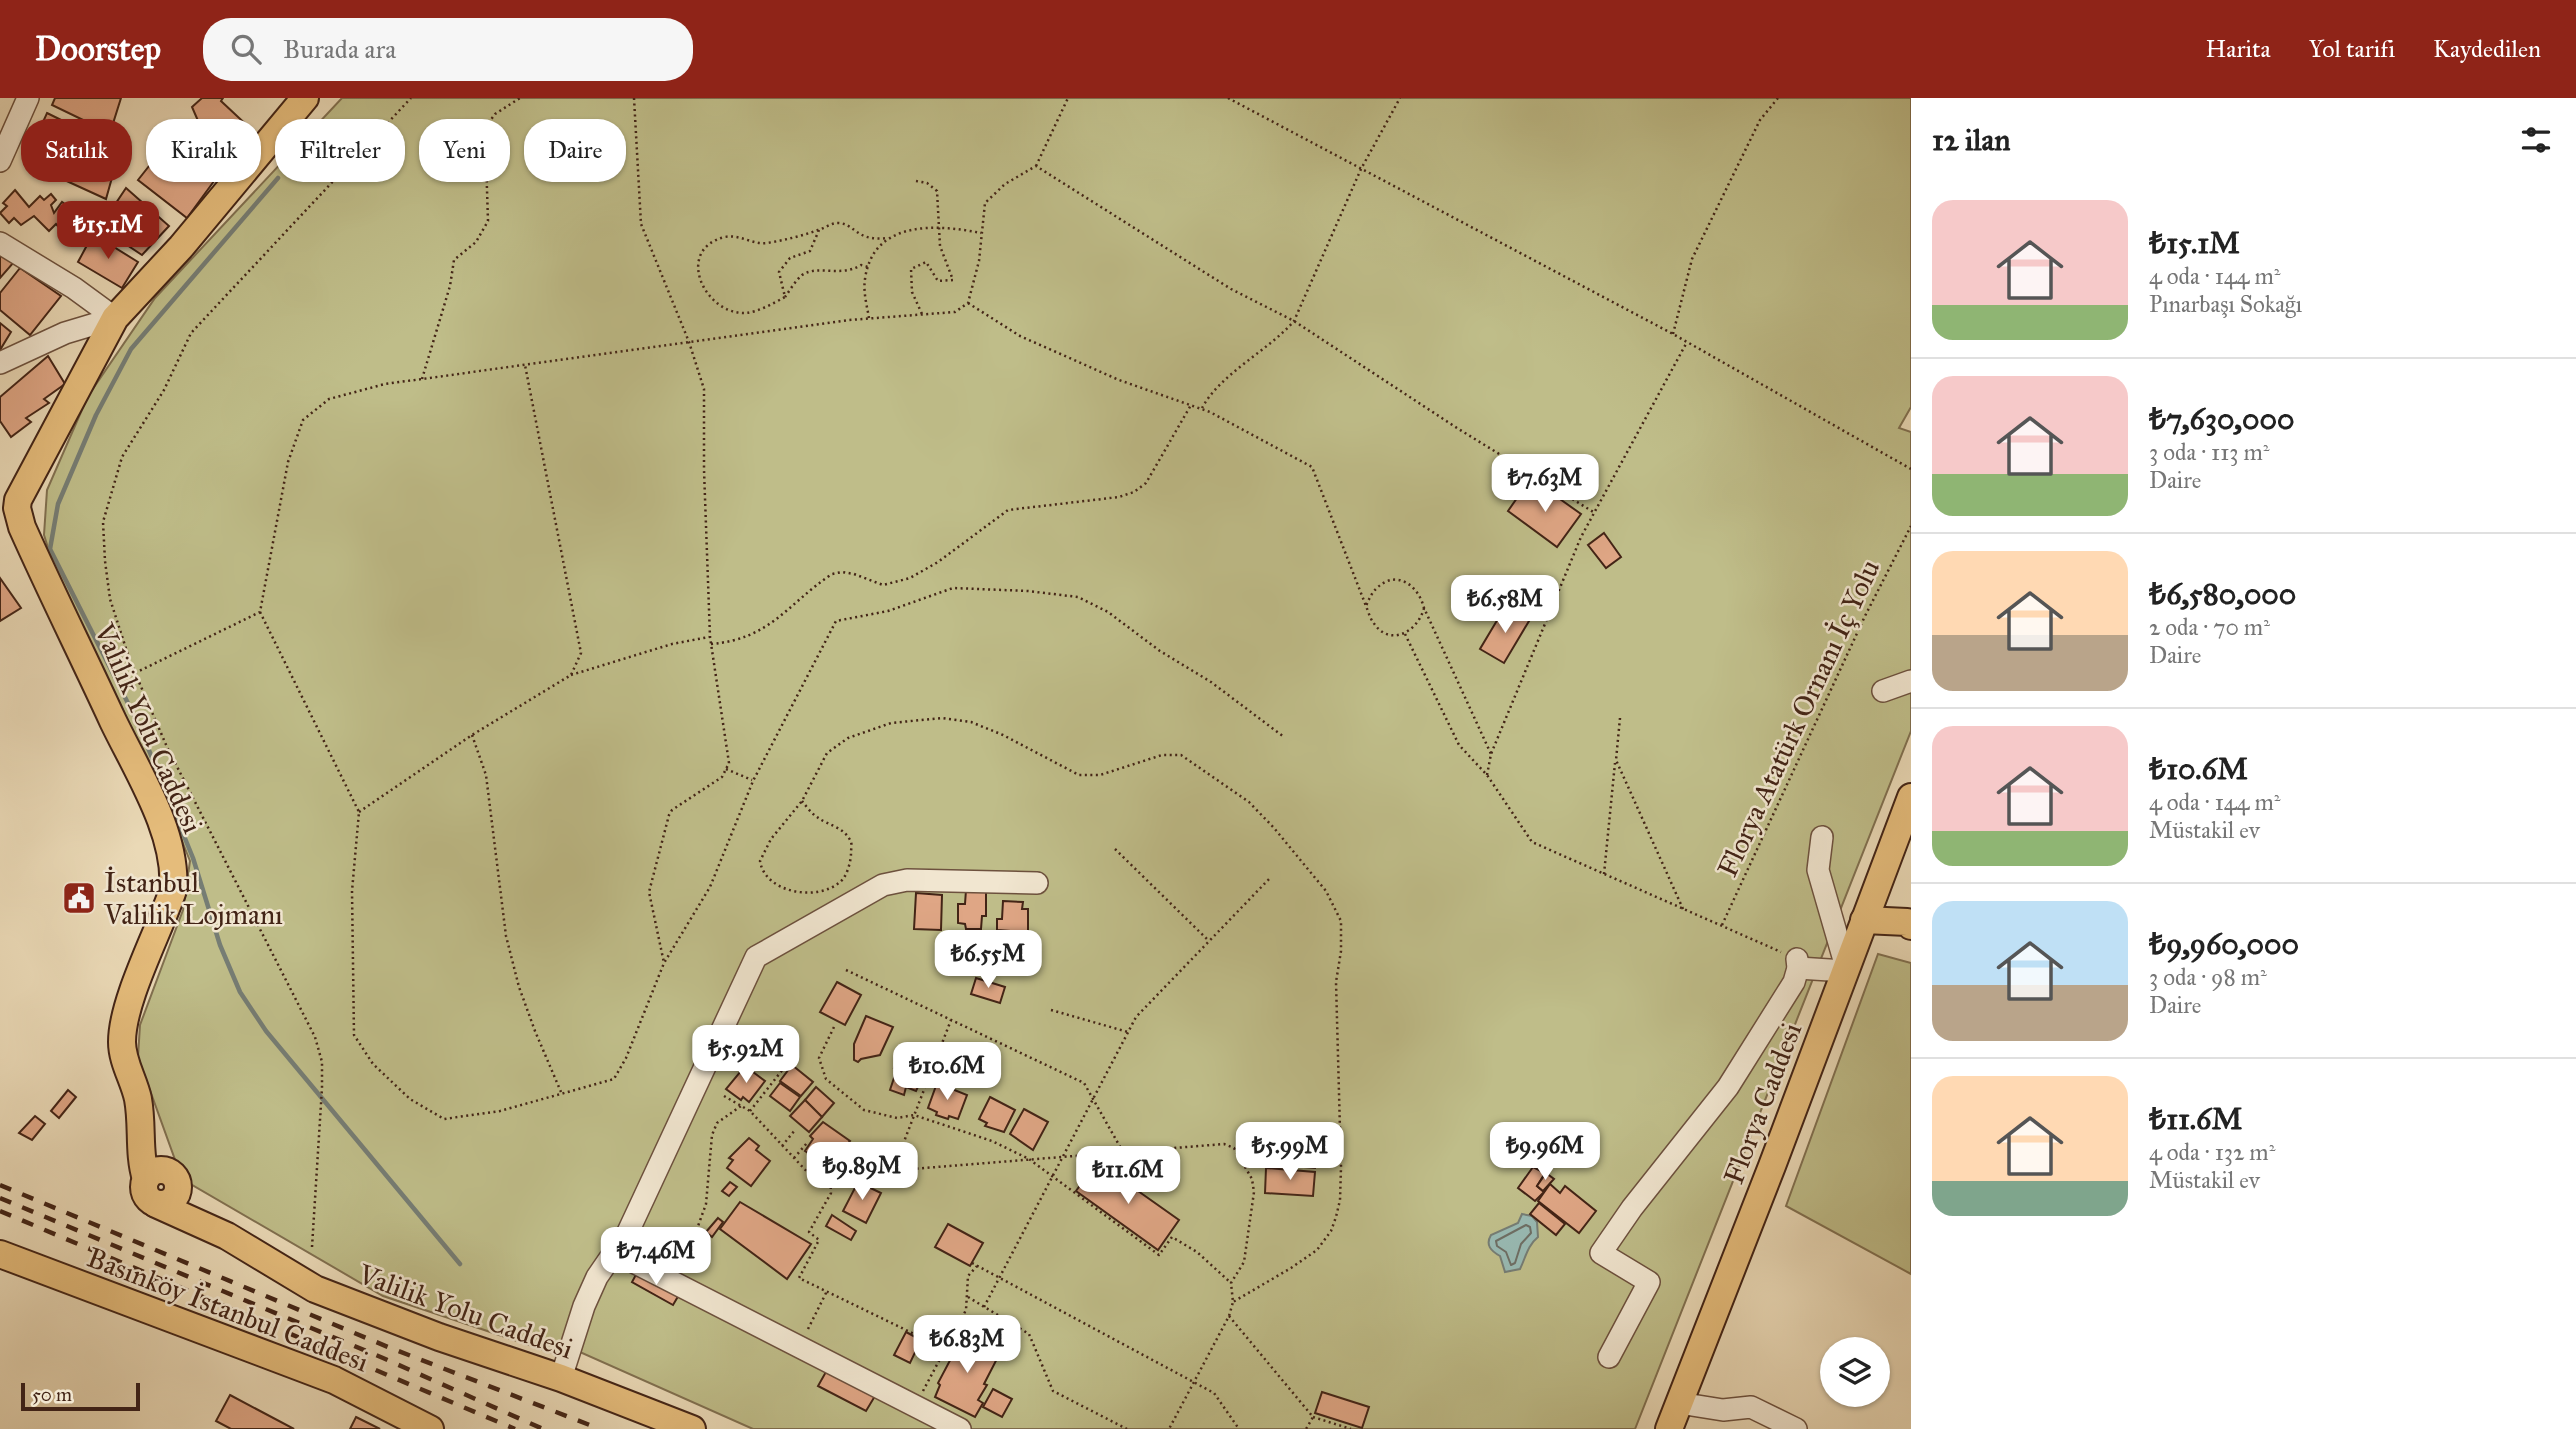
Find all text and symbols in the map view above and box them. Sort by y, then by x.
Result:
search box [203,18,693,81]
text: Doorstep [35,29,161,69]
icon: search [227,30,265,68]
text: Burada ara [283,33,396,65]
text: Harita [2206,34,2271,64]
text: Yol tarifi [2309,34,2395,64]
text: Kaydedilen [2433,34,2541,64]
chip: Satılık [21,119,132,182]
chip: Kiralık [146,119,261,182]
chip: Filtreler [275,119,405,182]
chip: Yeni [419,119,510,182]
chip: Daire [524,119,626,182]
icon: filters [2517,121,2555,159]
text: 12 ilan [1932,122,2010,158]
pin: ₺15.1M [51,202,165,261]
text: ₺15.1M [73,210,143,238]
text: ₺15.1M [2149,225,2240,261]
icon: home [1988,228,2072,312]
text: 4 oda · 144 m² [2149,262,2280,290]
text: Pınarbaşı Sokağı [2149,290,2302,318]
text: ₺7,630,000 [2149,401,2295,437]
icon: home [1988,404,2072,488]
text: 3 oda · 113 m² [2149,438,2269,466]
pin: ₺7.63M [1488,454,1602,514]
text: ₺7.63M [1508,463,1582,491]
text: Daire [2149,466,2201,494]
street label: Florya Atatürk Ornanı İç Yolu [1710,554,1887,882]
pin: ₺6.58M [1448,575,1562,635]
text: ₺6,580,000 [2149,576,2296,612]
icon: home [1988,579,2072,663]
text: ₺6.58M [1467,584,1543,612]
text: 2 oda · 70 m² [2149,613,2270,641]
street label: Valilik Yolu Caddesi [86,617,211,839]
text: Daire [2149,641,2201,669]
text: ₺10.6M [2149,751,2248,787]
icon: home [1988,754,2072,838]
text: 4 oda · 144 m² [2149,788,2280,816]
text: Müstakil ev [2149,816,2260,844]
place label: İstanbul Valilik Lojmanı [103,865,283,932]
public building icon: İstanbul Valilik Lojmanı [60,879,98,917]
text: ₺9,960,000 [2149,926,2299,962]
icon: home [1988,929,2072,1013]
pin: ₺6.55M [931,930,1045,990]
text: ₺6.55M [951,939,1025,967]
text: 3 oda · 98 m² [2149,963,2267,991]
text: Daire [2149,991,2201,1019]
street label: Florya Caddesi [1716,1017,1809,1189]
pin: ₺5.92M [689,1026,803,1085]
text: ₺5.92M [708,1034,784,1062]
pin: ₺10.6M [890,1042,1004,1102]
text: ₺10.6M [909,1051,985,1079]
text: ₺11.6M [2149,1101,2242,1137]
icon: home [1988,1104,2072,1188]
pin: ₺5.99M [1233,1122,1347,1182]
pin: ₺9.96M [1488,1122,1602,1182]
text: ₺5.99M [1252,1131,1328,1159]
text: ₺9.96M [1506,1131,1584,1159]
text: 4 oda · 132 m² [2149,1138,2275,1166]
pin: ₺9.89M [805,1142,919,1202]
pin: ₺11.6M [1071,1146,1185,1206]
text: ₺9.89M [823,1151,901,1179]
text: ₺11.6M [1092,1155,1164,1183]
text: Müstakil ev [2149,1166,2260,1194]
pin: ₺7.46M [599,1228,713,1287]
text: ₺7.46M [617,1236,695,1264]
street label: Basınköy İstanbul Caddesi [82,1240,374,1379]
street label: Valilik Yolu Caddesi [353,1256,578,1367]
pin: ₺6.83M [910,1316,1024,1375]
text: ₺6.83M [930,1324,1004,1352]
map controls [1820,1337,1890,1407]
button: layers [1820,1337,1890,1407]
scale bar [21,1380,140,1412]
text: 50 m [32,1383,72,1406]

